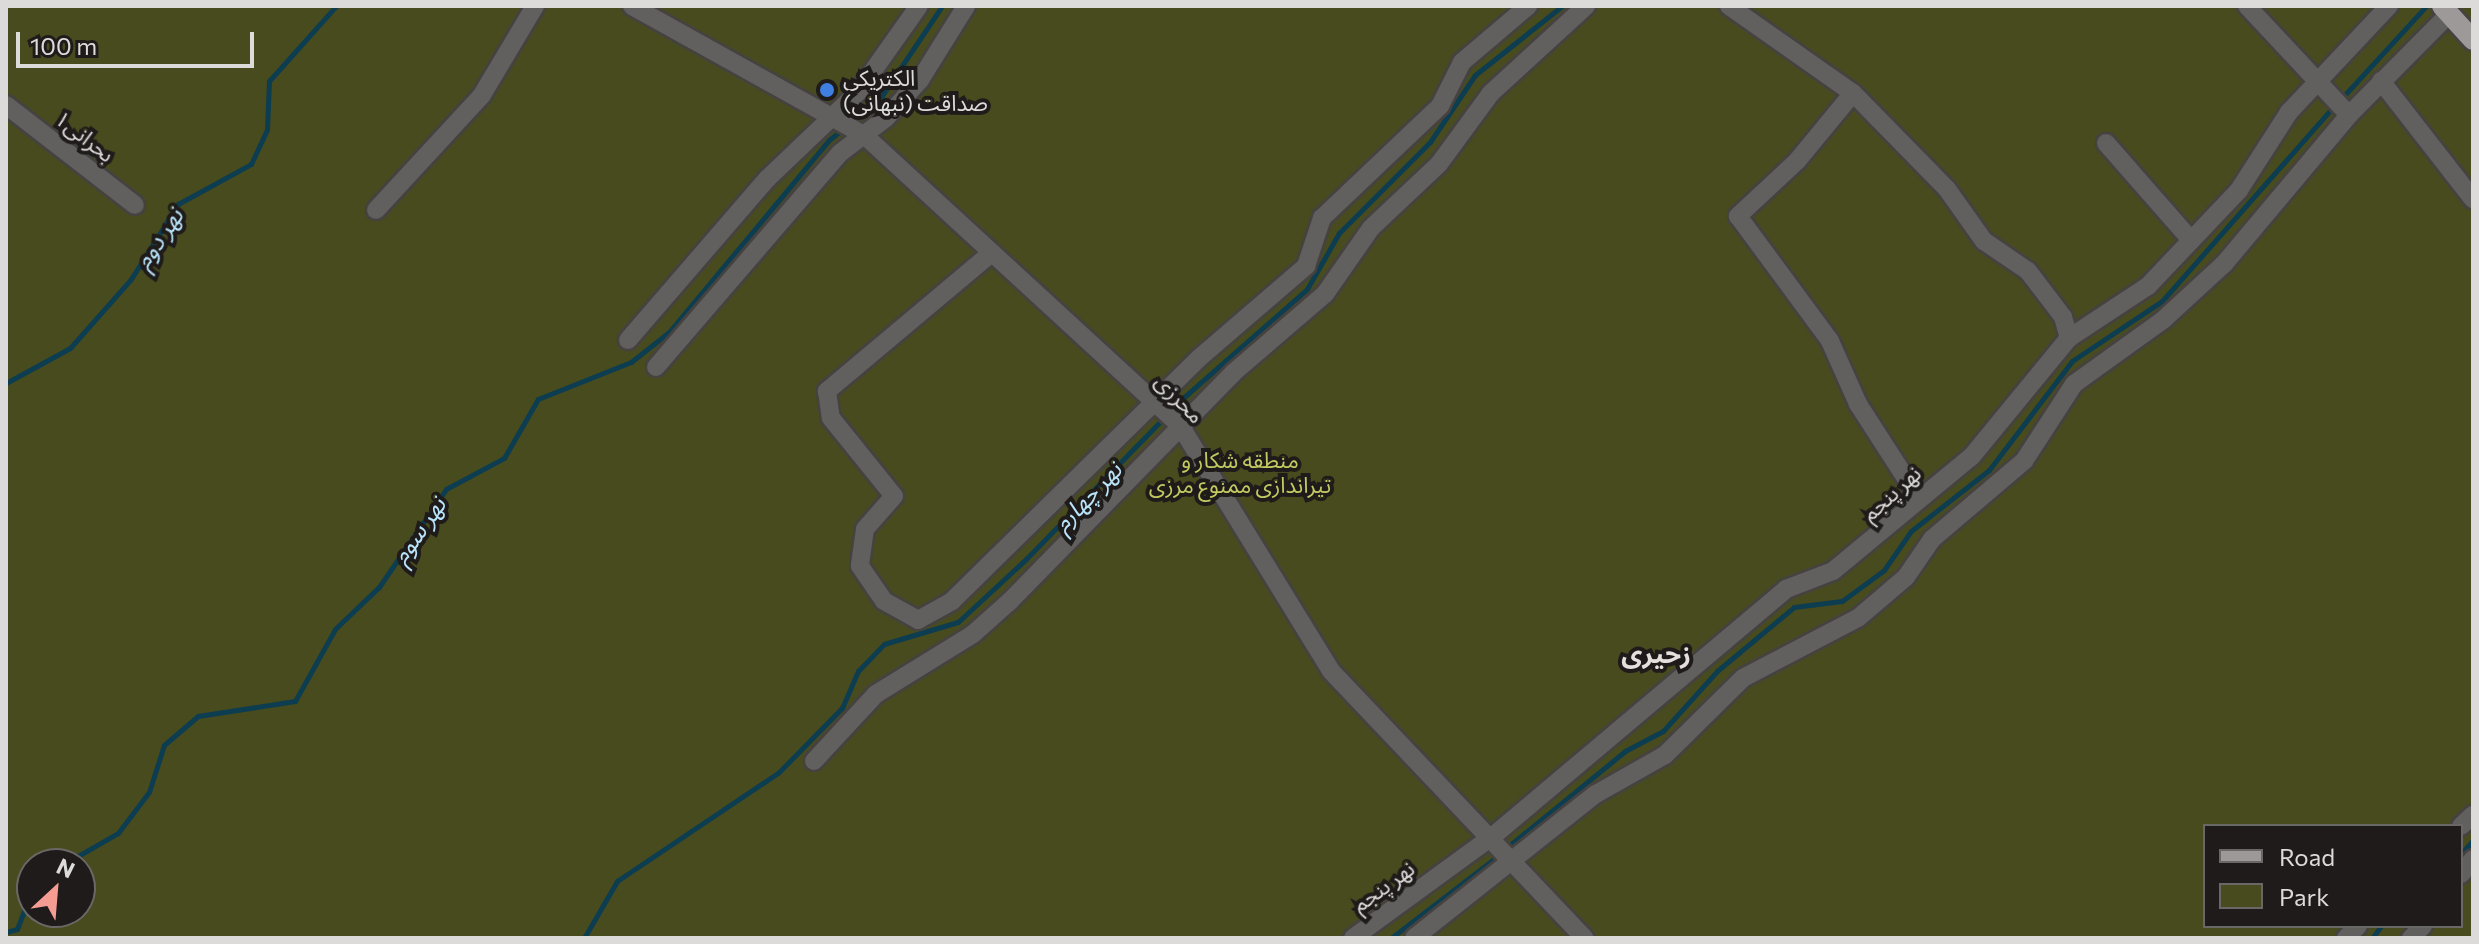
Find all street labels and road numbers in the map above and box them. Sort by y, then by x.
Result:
street label: بحرانی۱ [50,105,120,167]
street label: محرزی [1150,368,1210,428]
street label: نهر پنجم [1856,460,1926,526]
street label: نهر پنجم [1347,855,1419,917]

